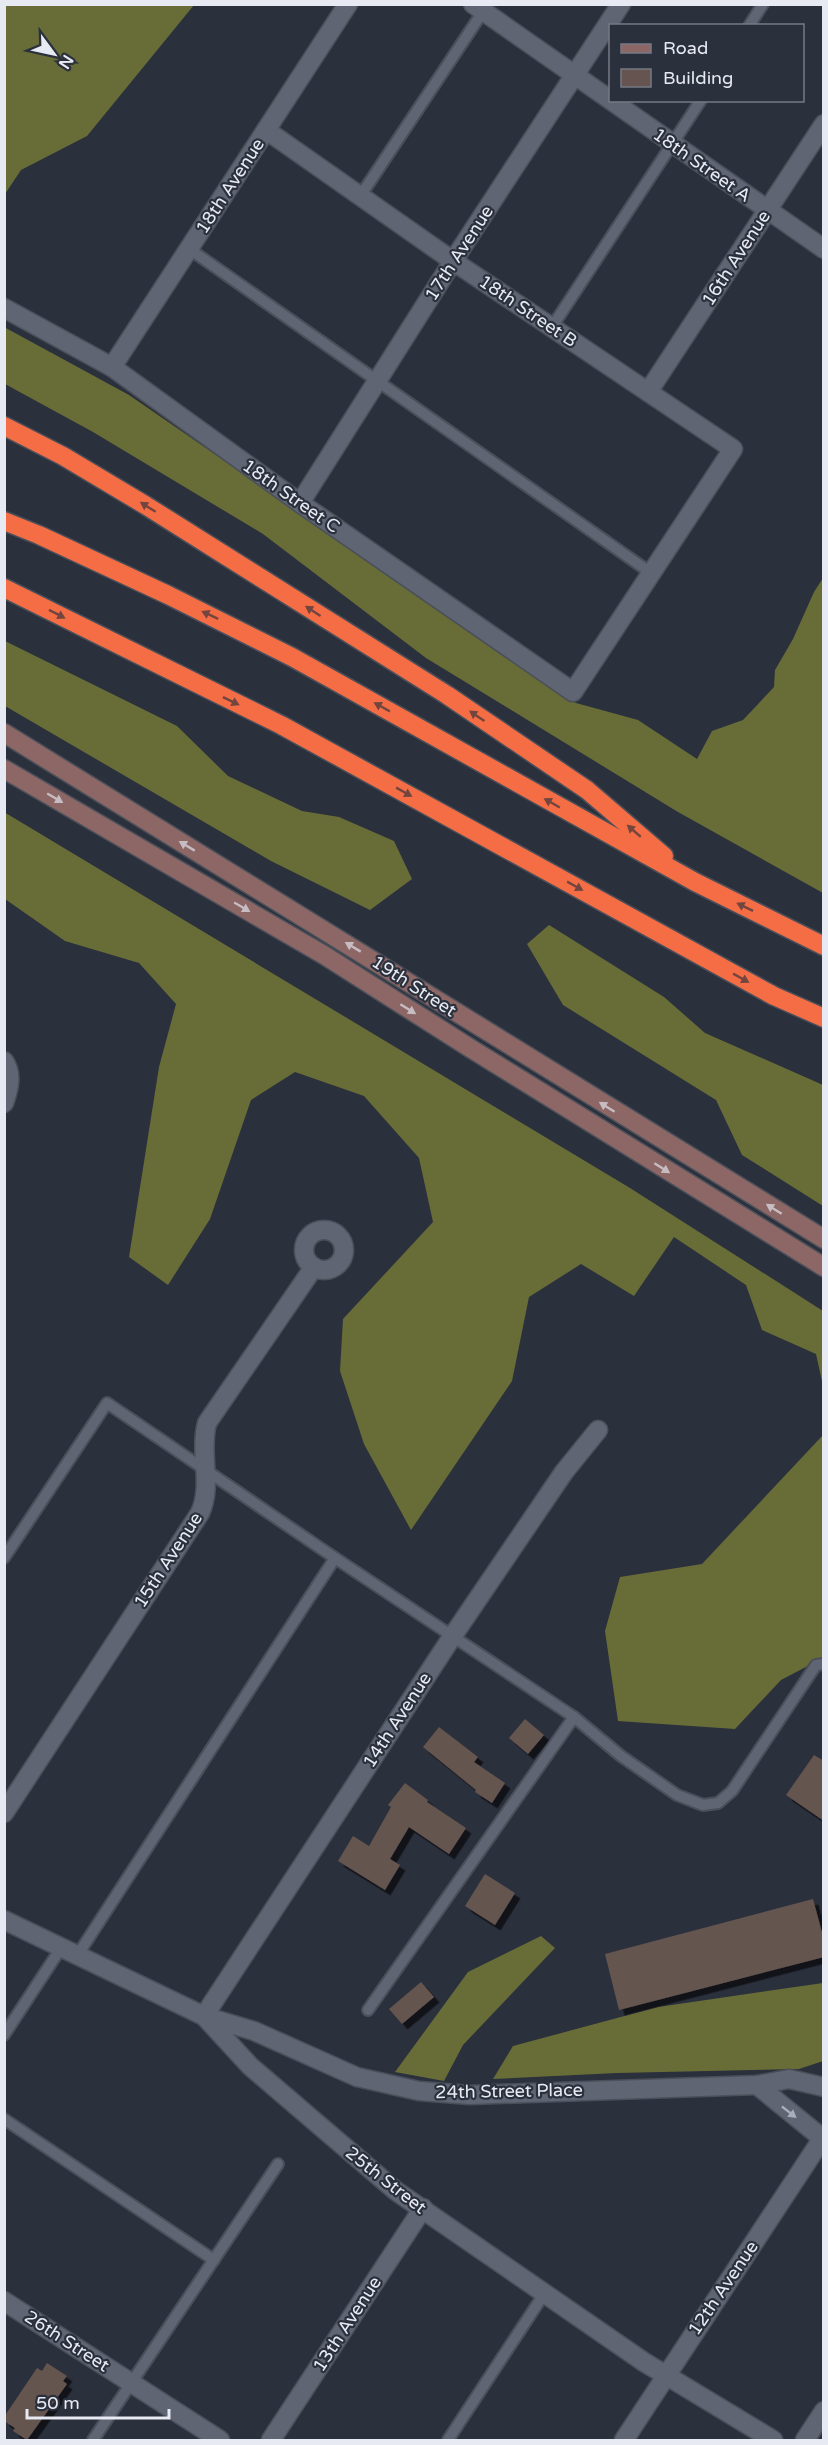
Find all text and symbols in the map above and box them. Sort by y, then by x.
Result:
north arrow [24,24,84,84]
legend [609,24,804,102]
text: Road [663,37,708,59]
text: N [54,51,78,72]
text: Building [663,67,733,89]
street label: 18th Street A [649,123,755,207]
street label: 18th Avenue [191,134,269,238]
street label: 17th Avenue [420,201,498,305]
street label: 16th Avenue [697,206,775,310]
street label: 18th Street B [475,270,581,352]
street label: 18th Street C [238,454,344,538]
one-way arrow [140,501,156,512]
one-way arrow [305,606,321,617]
one-way arrow [48,609,65,619]
one-way arrow [201,611,218,620]
one-way arrow [223,696,240,705]
one-way arrow [374,702,390,713]
one-way arrow [469,710,486,721]
one-way arrow [395,787,412,797]
one-way arrow [47,793,64,803]
one-way arrow [543,798,560,808]
one-way arrow [626,824,642,837]
one-way arrow [179,840,195,851]
one-way arrow [566,881,583,891]
one-way arrow [234,902,251,912]
one-way arrow [736,903,754,913]
one-way arrow [345,942,361,953]
street label: 19th Street [368,950,461,1022]
one-way arrow [733,973,750,983]
one-way arrow [400,1003,416,1014]
one-way arrow [600,1101,616,1113]
one-way arrow [654,1162,671,1173]
one-way arrow [766,1203,782,1214]
street label: 15th Avenue [129,1508,207,1612]
street label: 14th Avenue [358,1668,436,1772]
street label: 24th Street Place [435,2079,583,2103]
one-way arrow [781,2106,796,2118]
street label: 25th Street [341,2142,431,2218]
street label: 12th Avenue [683,2236,763,2340]
street label: 13th Avenue [308,2272,386,2376]
street label: 26th Street [21,2305,114,2377]
scale bar [27,2382,170,2420]
text: 50 m [36,2392,80,2414]

